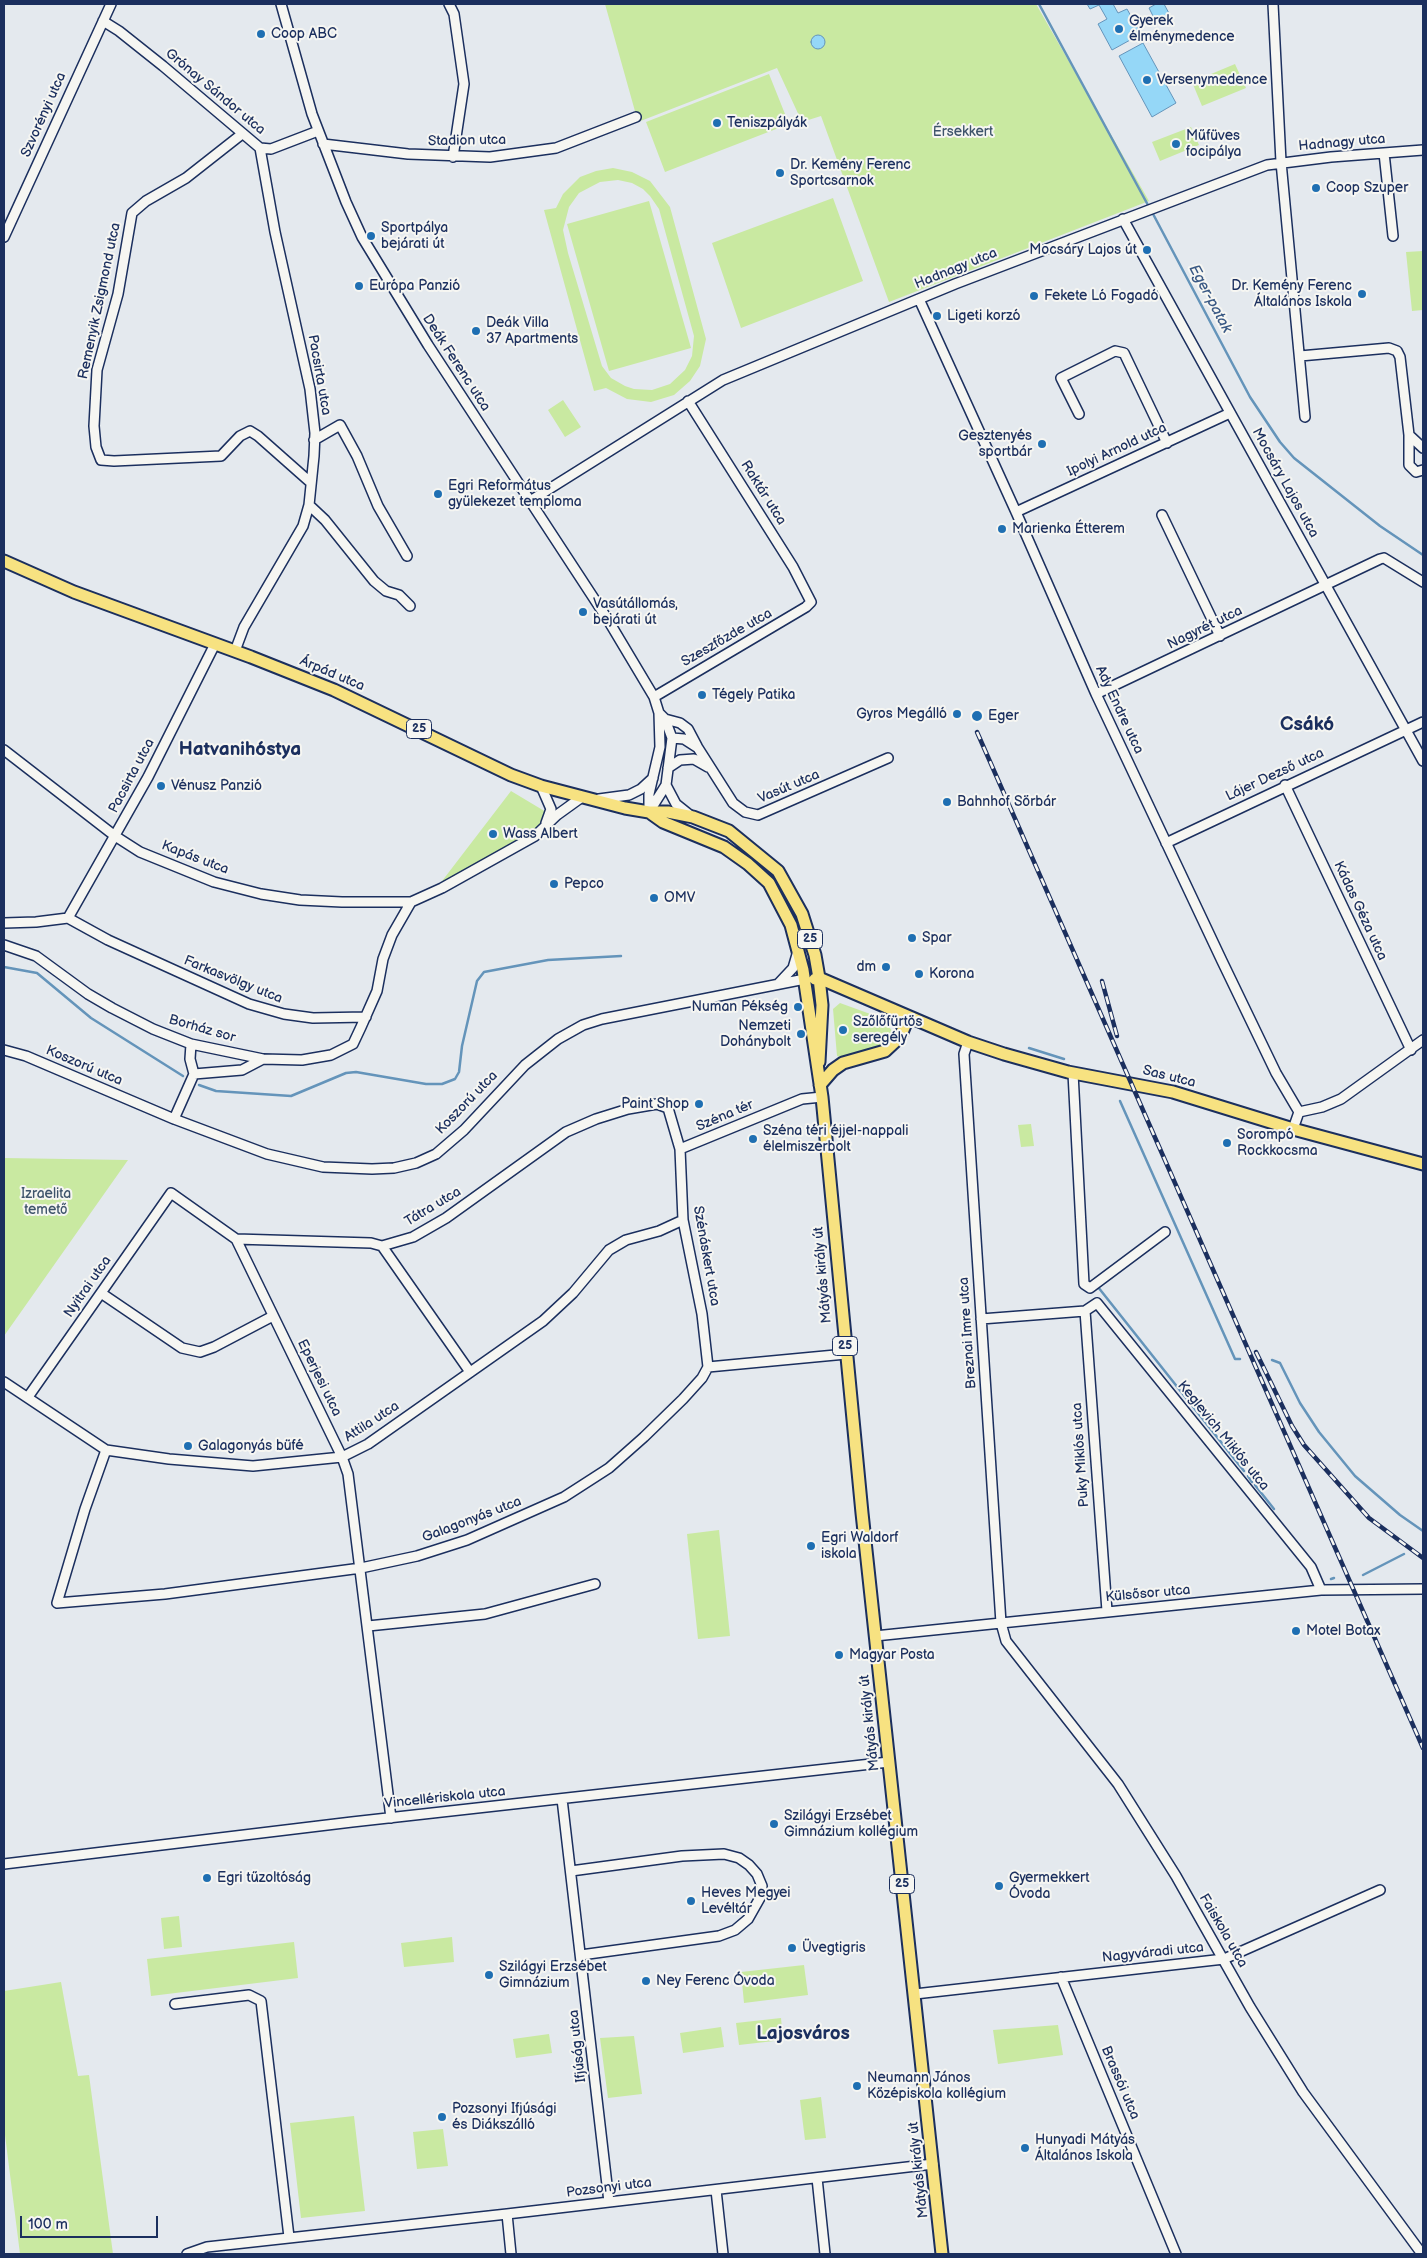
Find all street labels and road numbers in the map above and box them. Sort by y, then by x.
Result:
street label: Grónay Sándor utca [162,45,268,139]
street label: Szvorényi utca [18,70,70,160]
street label: Hadnagy utca [1298,131,1386,155]
street label: Stadion utca [428,132,506,150]
street label: Remenyik Zsigmond utca [75,221,125,381]
street label: Hadnagy utca [912,245,1000,293]
street label: Deák Ferenc utca [418,311,494,415]
street label: Pacsirta utca [304,333,334,417]
street label: Ipolyi Arnold utca [1064,420,1170,480]
street label: Mocsáry Lajos utca [1248,425,1322,541]
street label: Raktár utca [737,458,789,528]
street label: Nagyrét utca [1165,603,1245,653]
street label: Szeszfőzde utca [679,605,775,671]
street label: Árpád utca [297,653,367,695]
street label: Ady Endre utca [1091,663,1147,757]
road number: 25 [406,720,432,739]
street label: Pacsirta utca [105,736,159,816]
street label: Lájer Dezső utca [1223,745,1327,805]
street label: Vasút utca [756,767,822,807]
street label: Kapás utca [159,838,231,878]
street label: Kádas Géza utca [1330,859,1390,963]
road number: 25 [798,930,822,949]
street label: Farkasvölgy utca [181,953,285,1007]
street label: Borház sor [167,1011,237,1047]
street label: Koszorú utca [43,1042,125,1090]
street label: Sas utca [1141,1062,1197,1092]
street label: Koszorú utca [433,1068,501,1138]
street label: Széna tér [694,1096,756,1136]
street label: Tátra utca [402,1184,464,1230]
street label: Szénáskert utca [689,1205,723,1307]
street label: Mátyás király út [810,1226,836,1324]
street label: Nyitrai utca [61,1253,115,1321]
street label: Breznai Imre utca [956,1277,980,1389]
road number: 25 [832,1336,858,1355]
street label: Eperjesi utca [293,1337,345,1419]
street label: Keglevich Miklós utca [1174,1378,1272,1494]
street label: Attila utca [341,1398,403,1446]
street label: Puky Miklós utca [1069,1402,1093,1508]
street label: Galagonyás utca [420,1493,524,1547]
street label: Külsősor utca [1105,1582,1191,1606]
street label: Mátyás király út [857,1674,883,1772]
street label: Vincellériskola utca [384,1783,506,1813]
road number: 25 [890,1875,914,1894]
street label: Faiskola utca [1195,1891,1251,1971]
street label: Nagyváradi utca [1101,1939,1205,1967]
street label: Ifjúság utca [566,2009,590,2083]
street label: Brassói utca [1097,2044,1143,2122]
street label: Mátyás király út [906,2121,932,2219]
street label: Pozsonyi utca [565,2174,653,2202]

